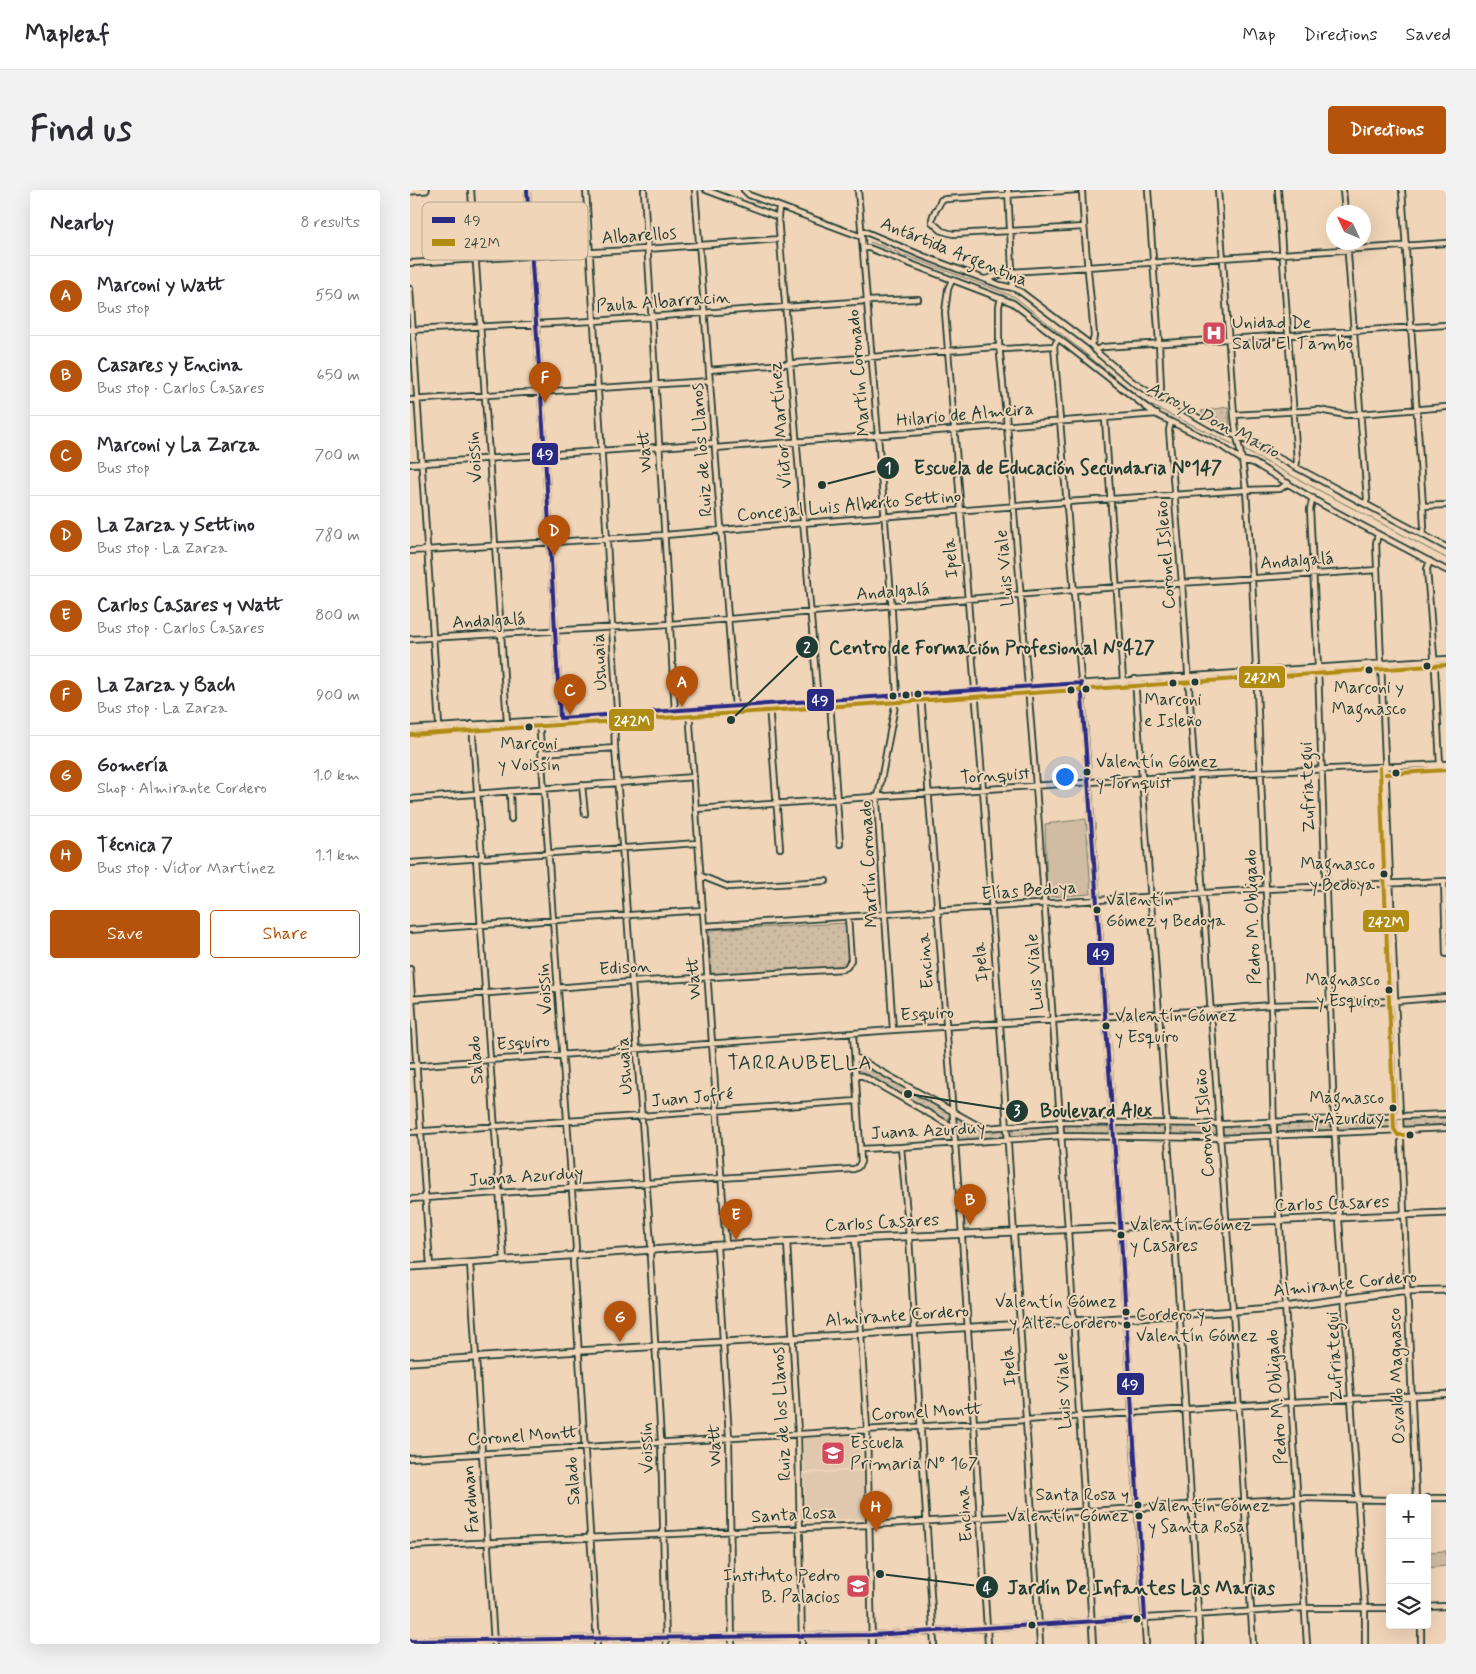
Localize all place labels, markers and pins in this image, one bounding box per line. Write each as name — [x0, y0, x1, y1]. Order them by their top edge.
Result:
place label: Unidad De Salud El Tambo — [1232, 311, 1353, 356]
hospital icon: Unidad De Salud El Tambo — [1201, 320, 1227, 346]
pin: F — [529, 362, 561, 403]
callout: Escuela de Educación Secundaria Nº147 — [876, 451, 1235, 485]
pin: D — [538, 515, 570, 556]
callout: Centro de Formación Profesional Nº427 — [794, 630, 1166, 664]
unlabelled marker — [1422, 661, 1432, 671]
marker: Marconi y Magnasco — [1364, 665, 1374, 675]
pin: A — [666, 666, 698, 707]
pin: C — [554, 674, 586, 715]
unlabelled marker — [1190, 677, 1200, 687]
place label: Marconi y Magnasco — [1332, 677, 1406, 723]
marker: Marconi e Isleño — [1168, 678, 1178, 688]
unlabelled marker — [1081, 684, 1091, 694]
unlabelled marker — [1066, 685, 1076, 695]
unlabelled marker — [913, 689, 923, 699]
place label: Marconi e Isleño — [1144, 689, 1202, 732]
unlabelled marker — [901, 690, 911, 700]
unlabelled marker — [888, 691, 898, 701]
marker: Marconi y Voissín — [524, 722, 534, 732]
place label: Marconi y Voissín — [498, 733, 560, 777]
place label: Valentín Gómez y Tornquist — [1096, 751, 1218, 795]
marker: Valentín Gómez y Tornquist — [1082, 767, 1092, 777]
unlabelled marker — [1391, 768, 1401, 778]
place label: Magnasco y Bedoya — [1300, 853, 1376, 897]
marker: Magnasco y Bedoya — [1379, 869, 1389, 879]
place label: Valentín Gómez y Bedoya — [1106, 889, 1226, 932]
marker: Valentín Gómez y Bedoya — [1092, 905, 1102, 915]
place label: Magnasco y Esquiro — [1305, 969, 1380, 1013]
marker: Magnasco y Esquiro — [1384, 985, 1394, 995]
place label: Valentín Gómez y Esquiro — [1115, 1005, 1237, 1049]
marker: Valentín Gómez y Esquiro — [1101, 1021, 1111, 1031]
place label: Magnasco y Azurduy — [1309, 1087, 1384, 1131]
callout: Boulevard Alex — [1005, 1094, 1163, 1128]
marker: Magnasco y Azurduy — [1388, 1103, 1398, 1113]
unlabelled marker — [1405, 1130, 1415, 1140]
pin: B — [954, 1184, 986, 1225]
pin: E — [720, 1199, 752, 1240]
place label: Valentín Gómez y Casares — [1130, 1214, 1252, 1258]
marker: Valentín Gómez y Casares — [1116, 1230, 1126, 1240]
place label: Valentín Gómez y Alte. Cordero — [995, 1291, 1117, 1335]
pin: G — [604, 1301, 636, 1342]
place label: Cordero y Valentín Gómez — [1136, 1304, 1258, 1347]
marker: Valentín Gómez y Alte. Cordero — [1121, 1307, 1131, 1317]
marker: Cordero y Valentín Gómez — [1122, 1320, 1132, 1330]
place label: Escuela Primaria Nº 167 — [850, 1431, 978, 1476]
school or university icon: Escuela Primaria Nº 167 — [820, 1440, 846, 1466]
place label: Santa Rosa y Valentín Gómez — [1007, 1484, 1129, 1527]
pin: H — [860, 1491, 892, 1532]
place label: Valentín Gómez y Santa Rosa — [1148, 1495, 1270, 1539]
marker: Santa Rosa y Valentín Gómez — [1133, 1500, 1143, 1510]
marker: Valentín Gómez y Santa Rosa — [1134, 1511, 1144, 1521]
place label: Instituto Pedro B. Palacios — [723, 1564, 840, 1609]
callout: Jardín De Infantes Las Marias — [975, 1570, 1282, 1604]
school or university icon: Instituto Pedro B. Palacios — [845, 1573, 871, 1599]
unlabelled marker — [1132, 1614, 1142, 1624]
unlabelled marker — [1027, 1620, 1037, 1630]

